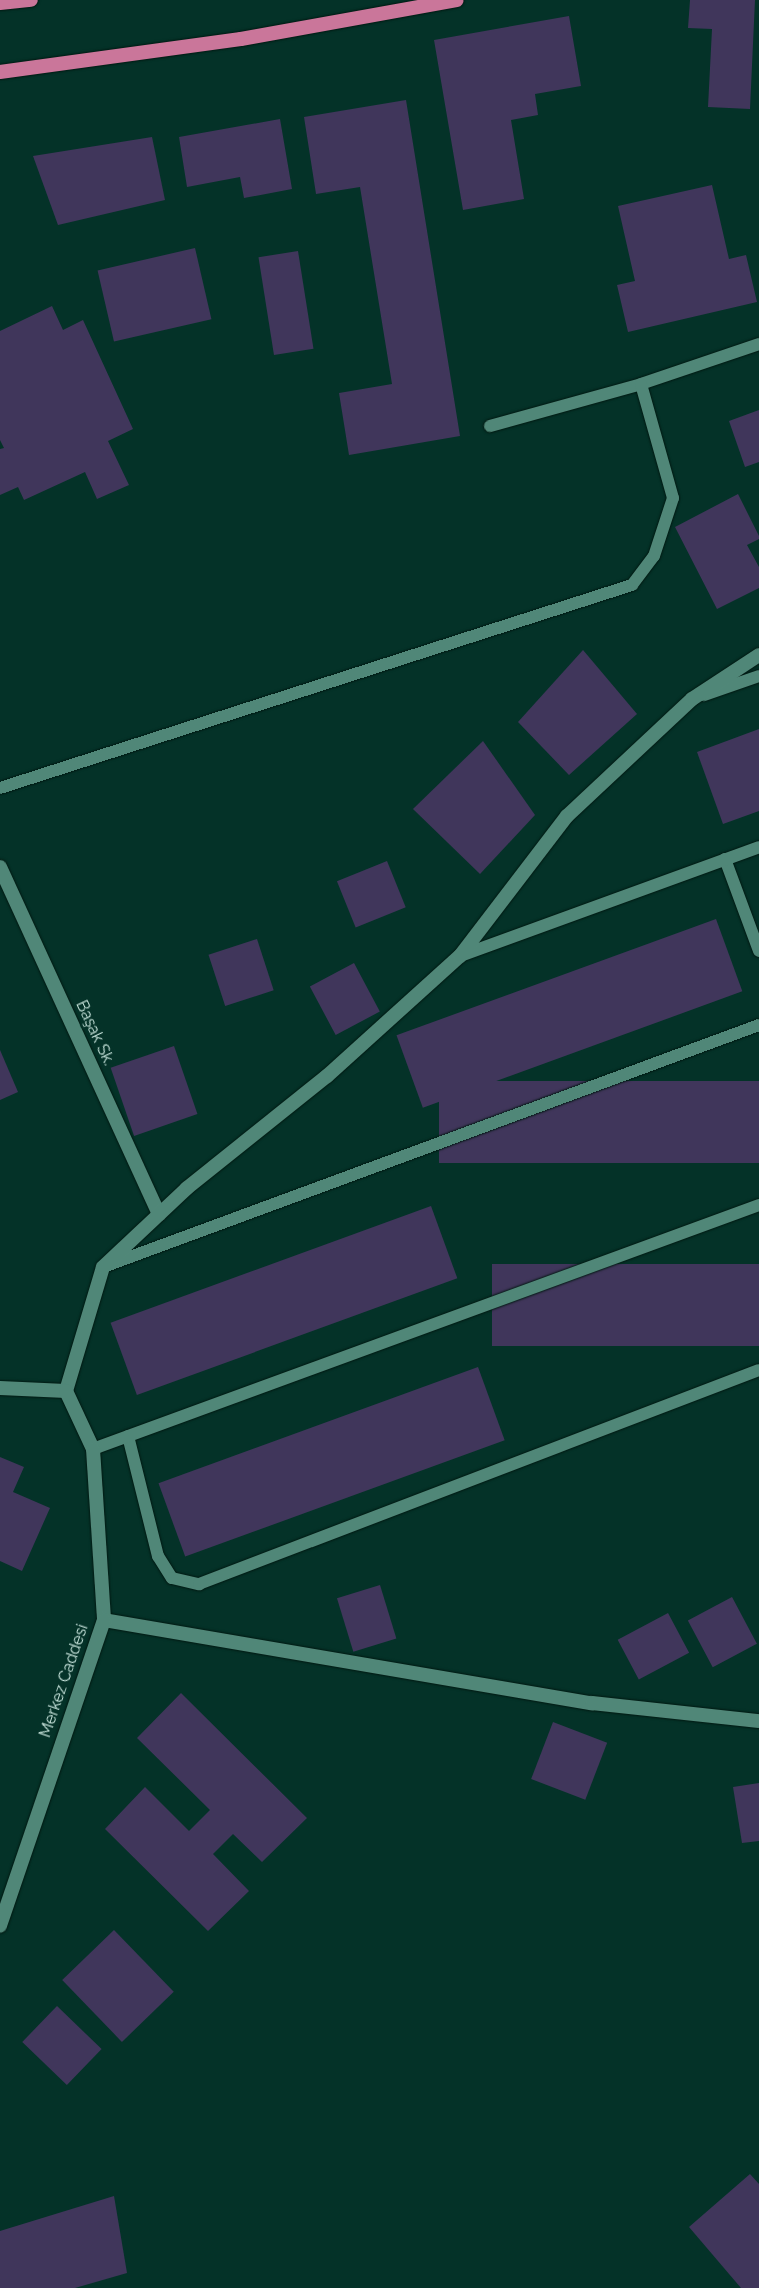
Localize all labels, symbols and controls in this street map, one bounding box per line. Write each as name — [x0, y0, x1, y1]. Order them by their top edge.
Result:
street label: Başak Sk. — [72, 997, 118, 1069]
street label: Merkez Caddesi — [36, 1622, 92, 1740]

